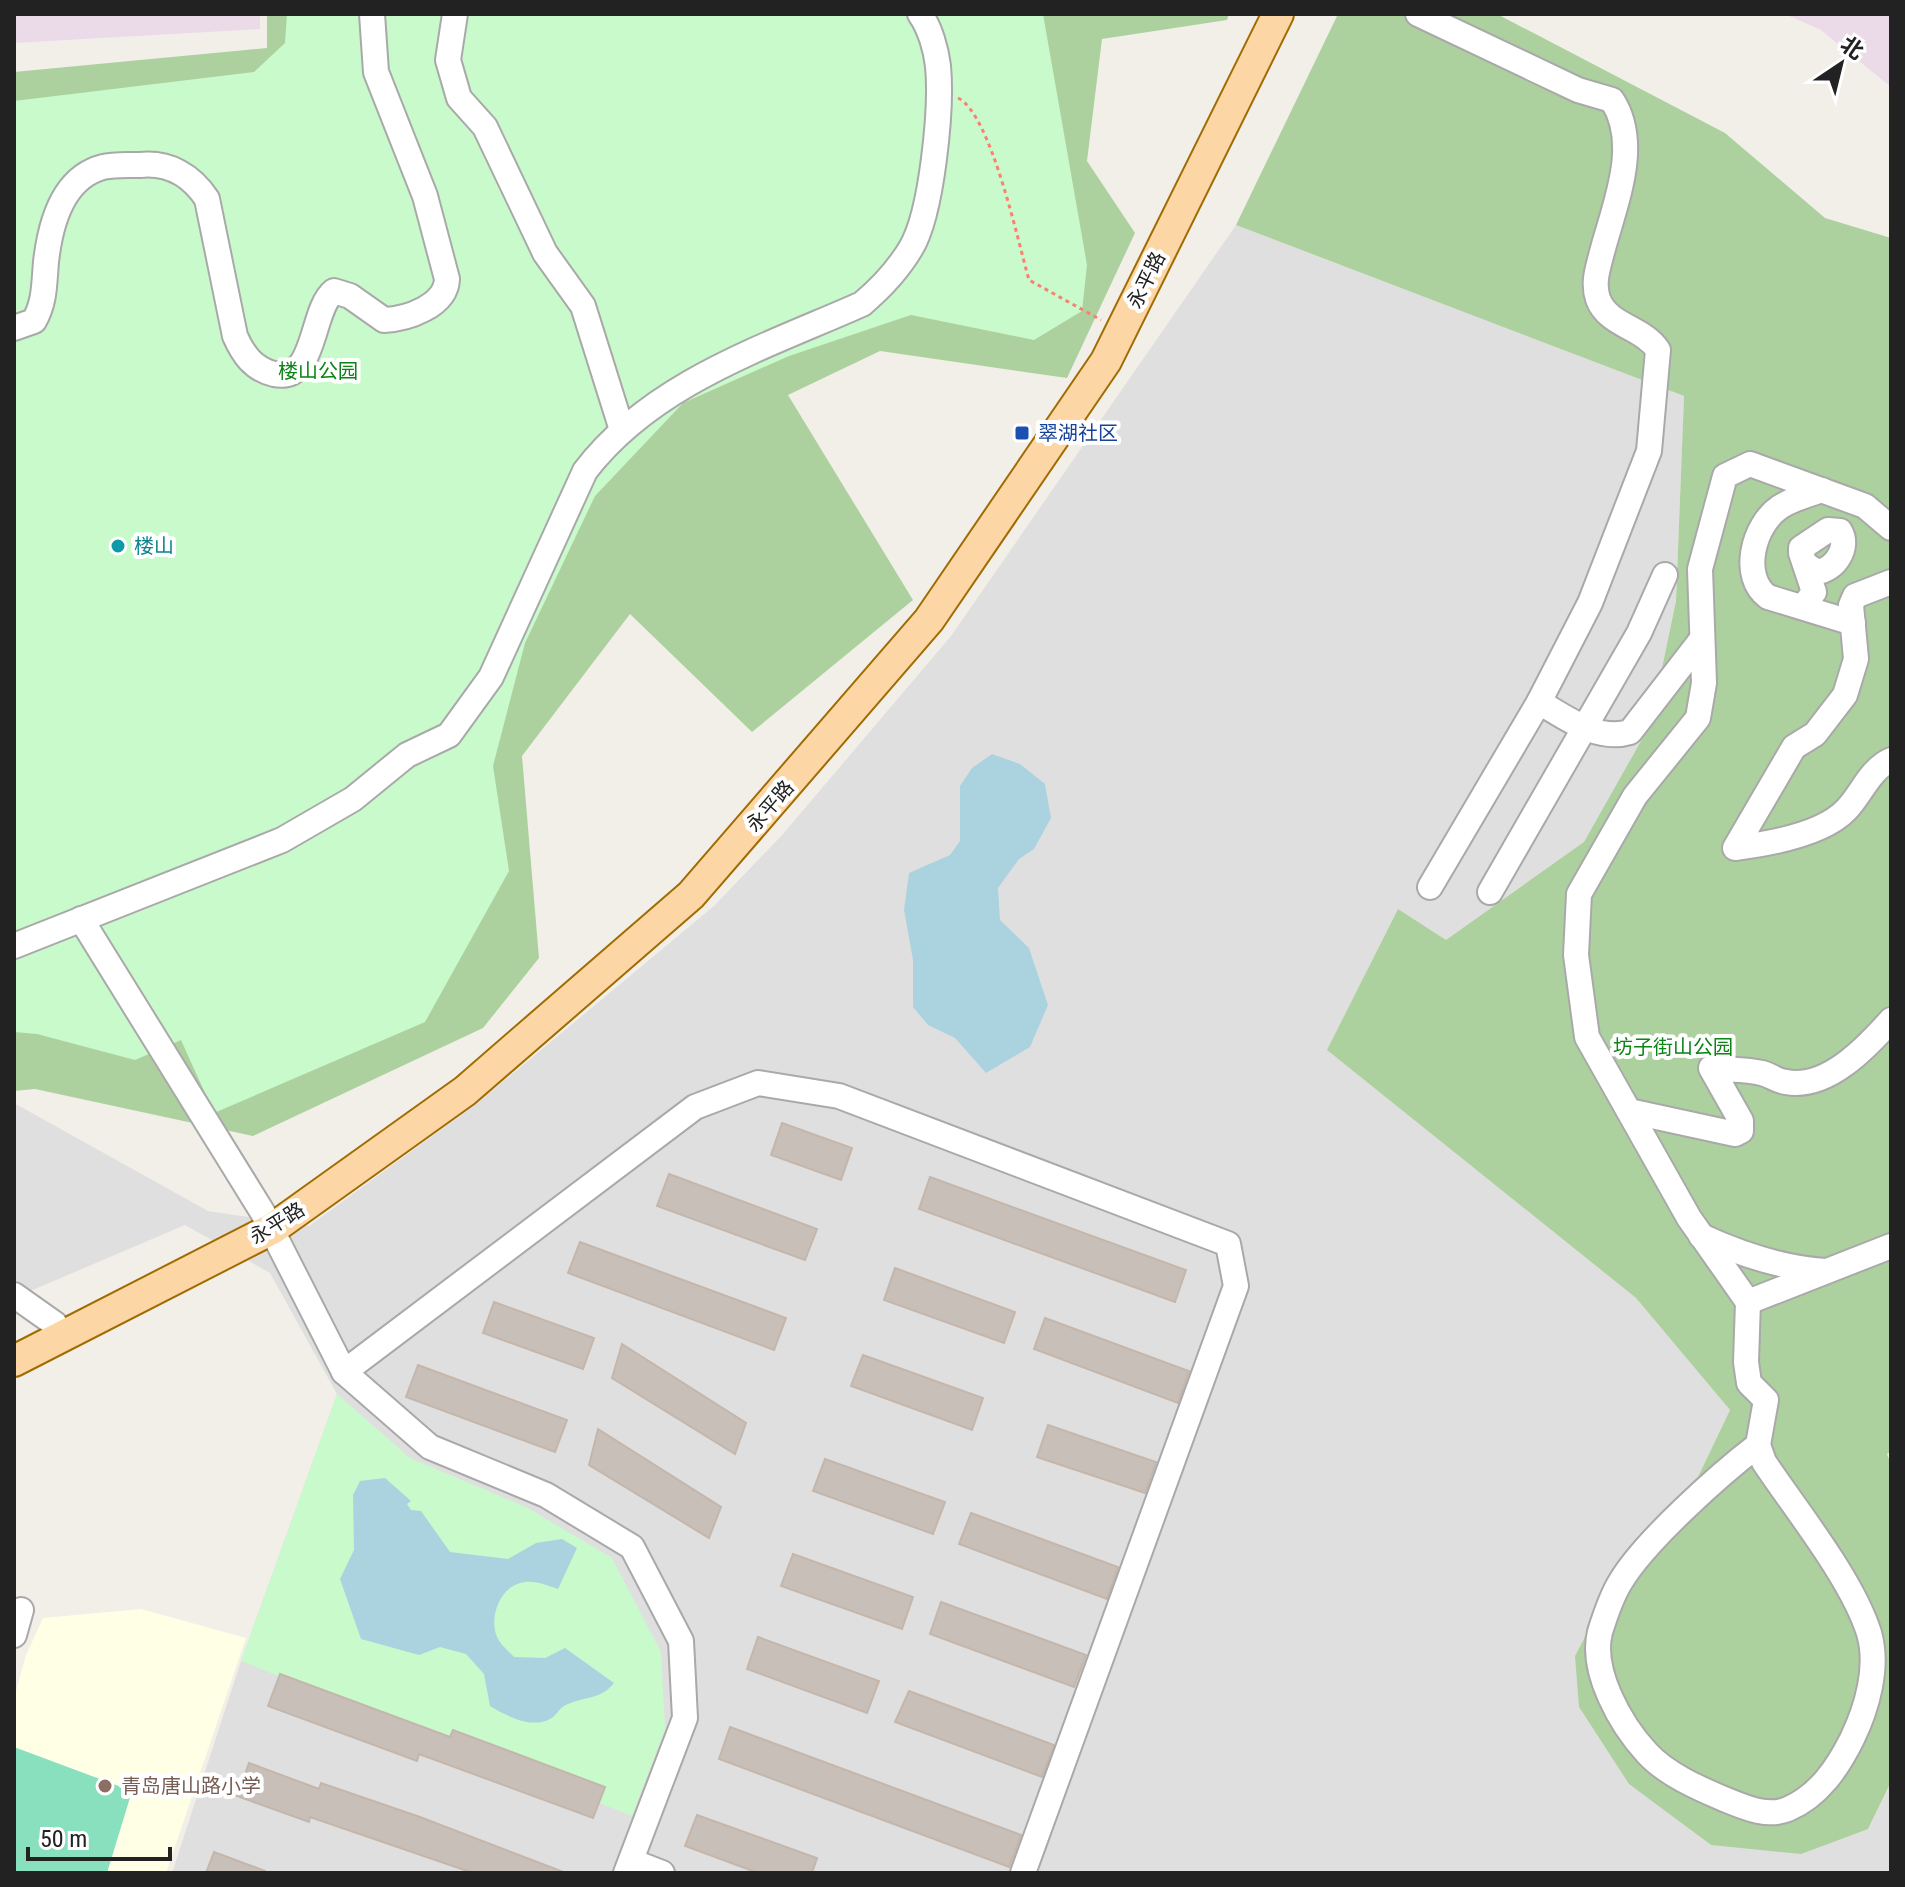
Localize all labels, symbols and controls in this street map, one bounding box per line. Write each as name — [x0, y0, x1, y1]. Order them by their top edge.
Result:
north arrow — [1801, 24, 1881, 104]
text: 北 — [1836, 31, 1868, 65]
street label: 永平路 — [1122, 248, 1170, 312]
park label: 楼山公园 — [278, 359, 358, 383]
place label: 翠湖社区 — [1038, 421, 1118, 445]
marker: 翠湖社区 — [1013, 424, 1031, 442]
place label: 楼山 — [134, 534, 174, 558]
marker: 楼山 — [109, 537, 127, 555]
street label: 永平路 — [741, 775, 799, 837]
park label: 坊子街山公园 — [1613, 1035, 1733, 1059]
street label: 永平路 — [245, 1197, 309, 1249]
place label: 青岛唐山路小学 — [121, 1774, 261, 1798]
marker: 青岛唐山路小学 — [96, 1777, 114, 1795]
scale bar — [28, 1811, 170, 1861]
text: 50 m — [40, 1825, 87, 1853]

